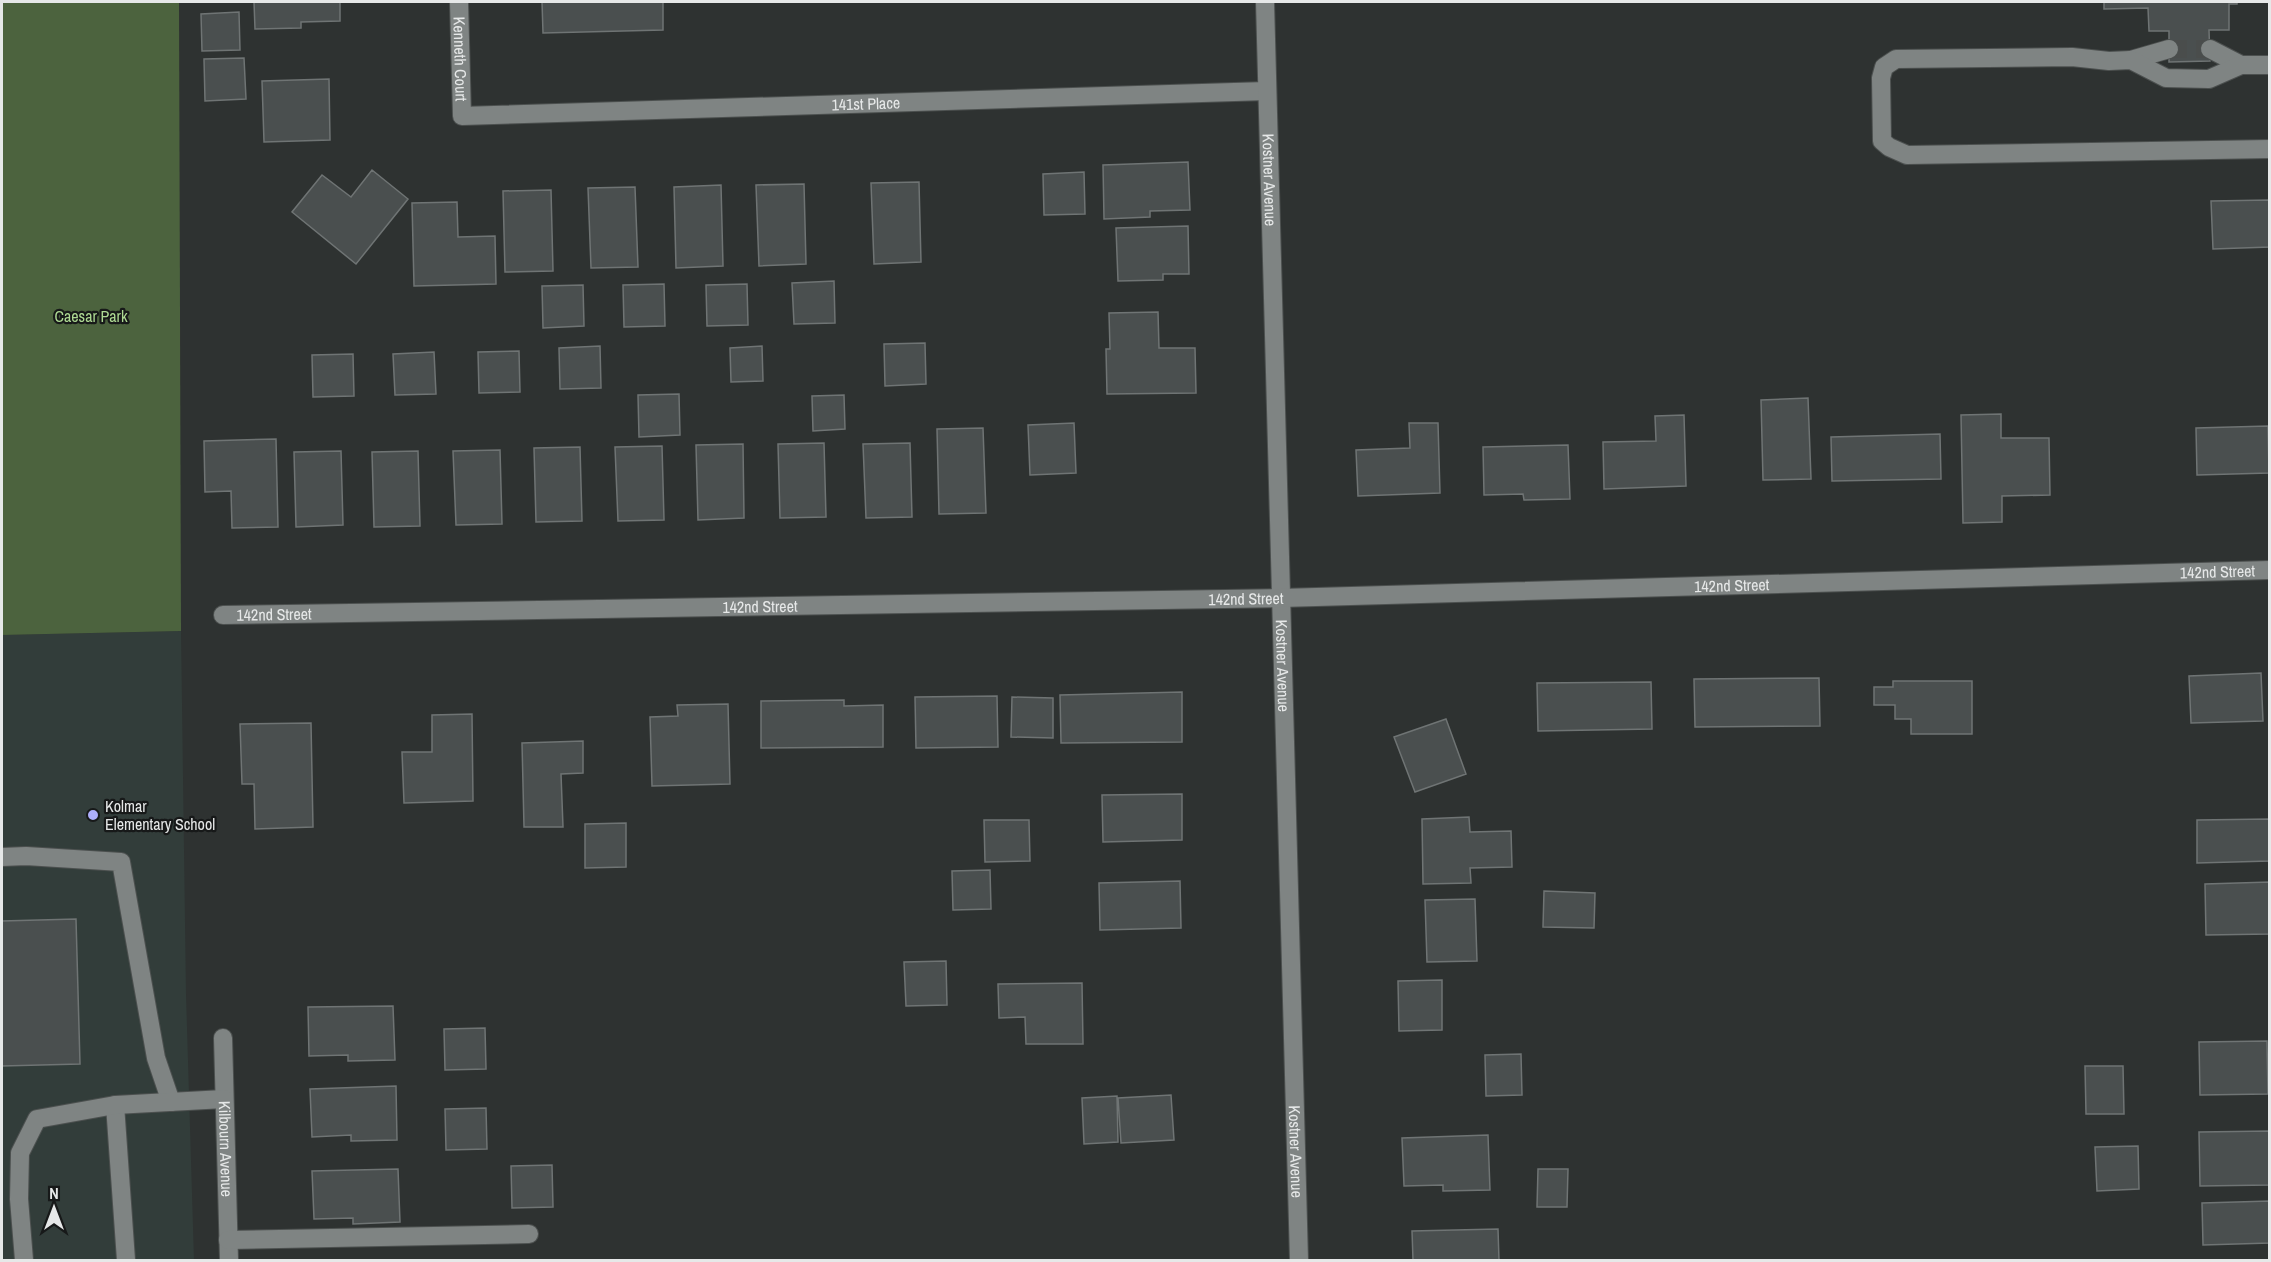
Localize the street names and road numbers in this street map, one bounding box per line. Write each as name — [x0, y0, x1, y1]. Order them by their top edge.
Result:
street label: Kenneth Court — [448, 16, 473, 102]
street label: 141st Place — [831, 91, 900, 116]
street label: Kostner Avenue — [1258, 133, 1282, 226]
street label: 142nd Street — [2180, 559, 2256, 584]
street label: 142nd Street — [1694, 573, 1770, 597]
street label: 142nd Street — [1208, 587, 1284, 610]
street label: 142nd Street — [722, 595, 798, 618]
street label: 142nd Street — [236, 603, 312, 626]
street label: Kostner Avenue — [1271, 619, 1295, 712]
street label: Kilbourn Avenue — [214, 1101, 238, 1197]
street label: Kostner Avenue — [1284, 1105, 1308, 1198]

